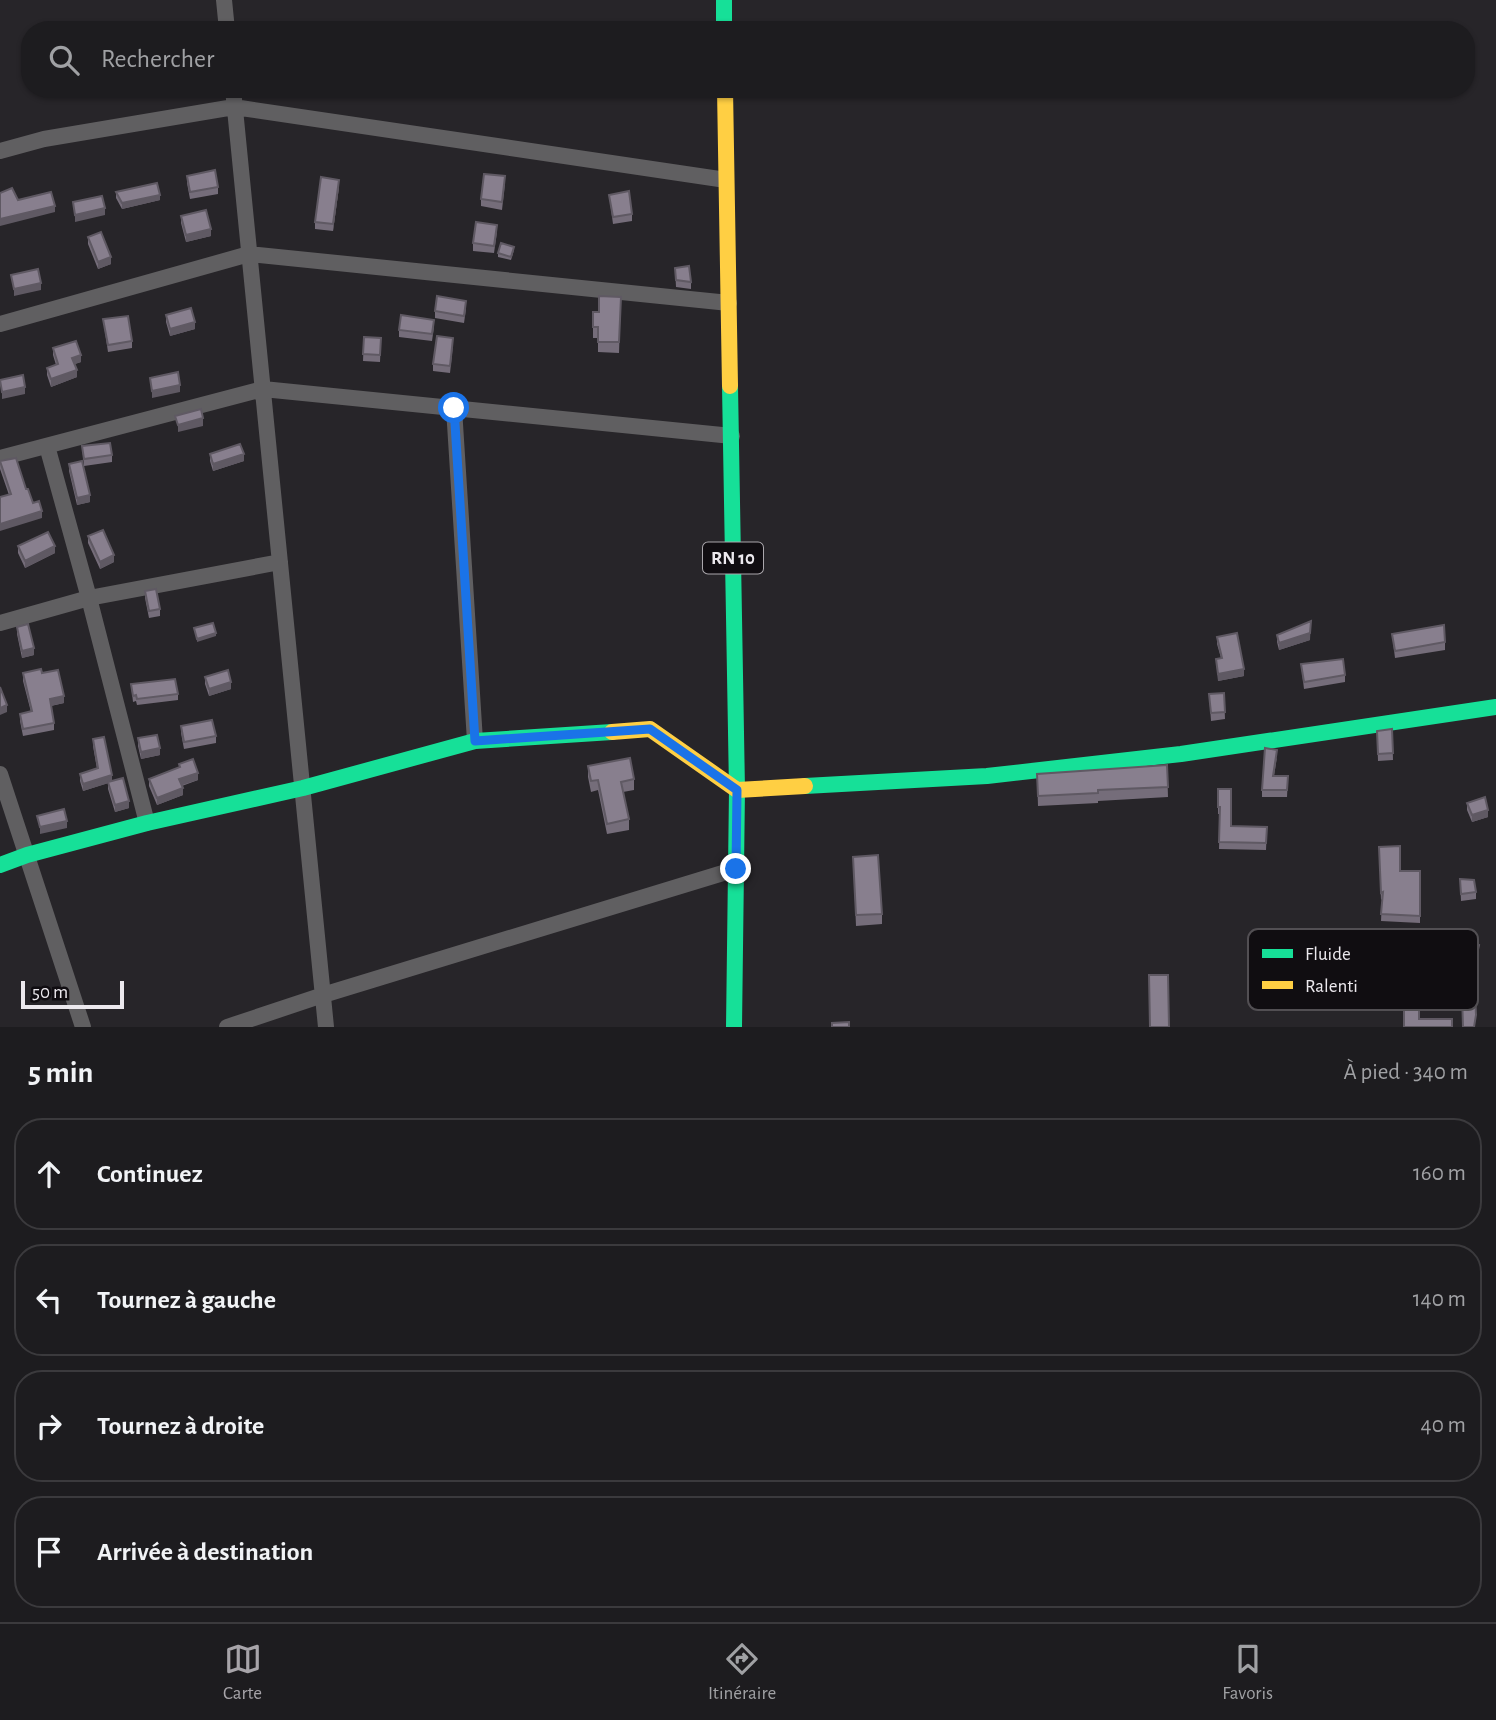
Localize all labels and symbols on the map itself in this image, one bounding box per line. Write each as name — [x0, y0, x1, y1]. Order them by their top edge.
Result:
route start — [438, 392, 469, 423]
road number: RN 10 — [703, 542, 763, 573]
route end — [720, 853, 751, 884]
legend — [1248, 929, 1478, 1010]
text: Fluide — [1305, 945, 1351, 964]
text: Ralenti — [1305, 977, 1358, 996]
scale bar — [21, 978, 124, 1010]

